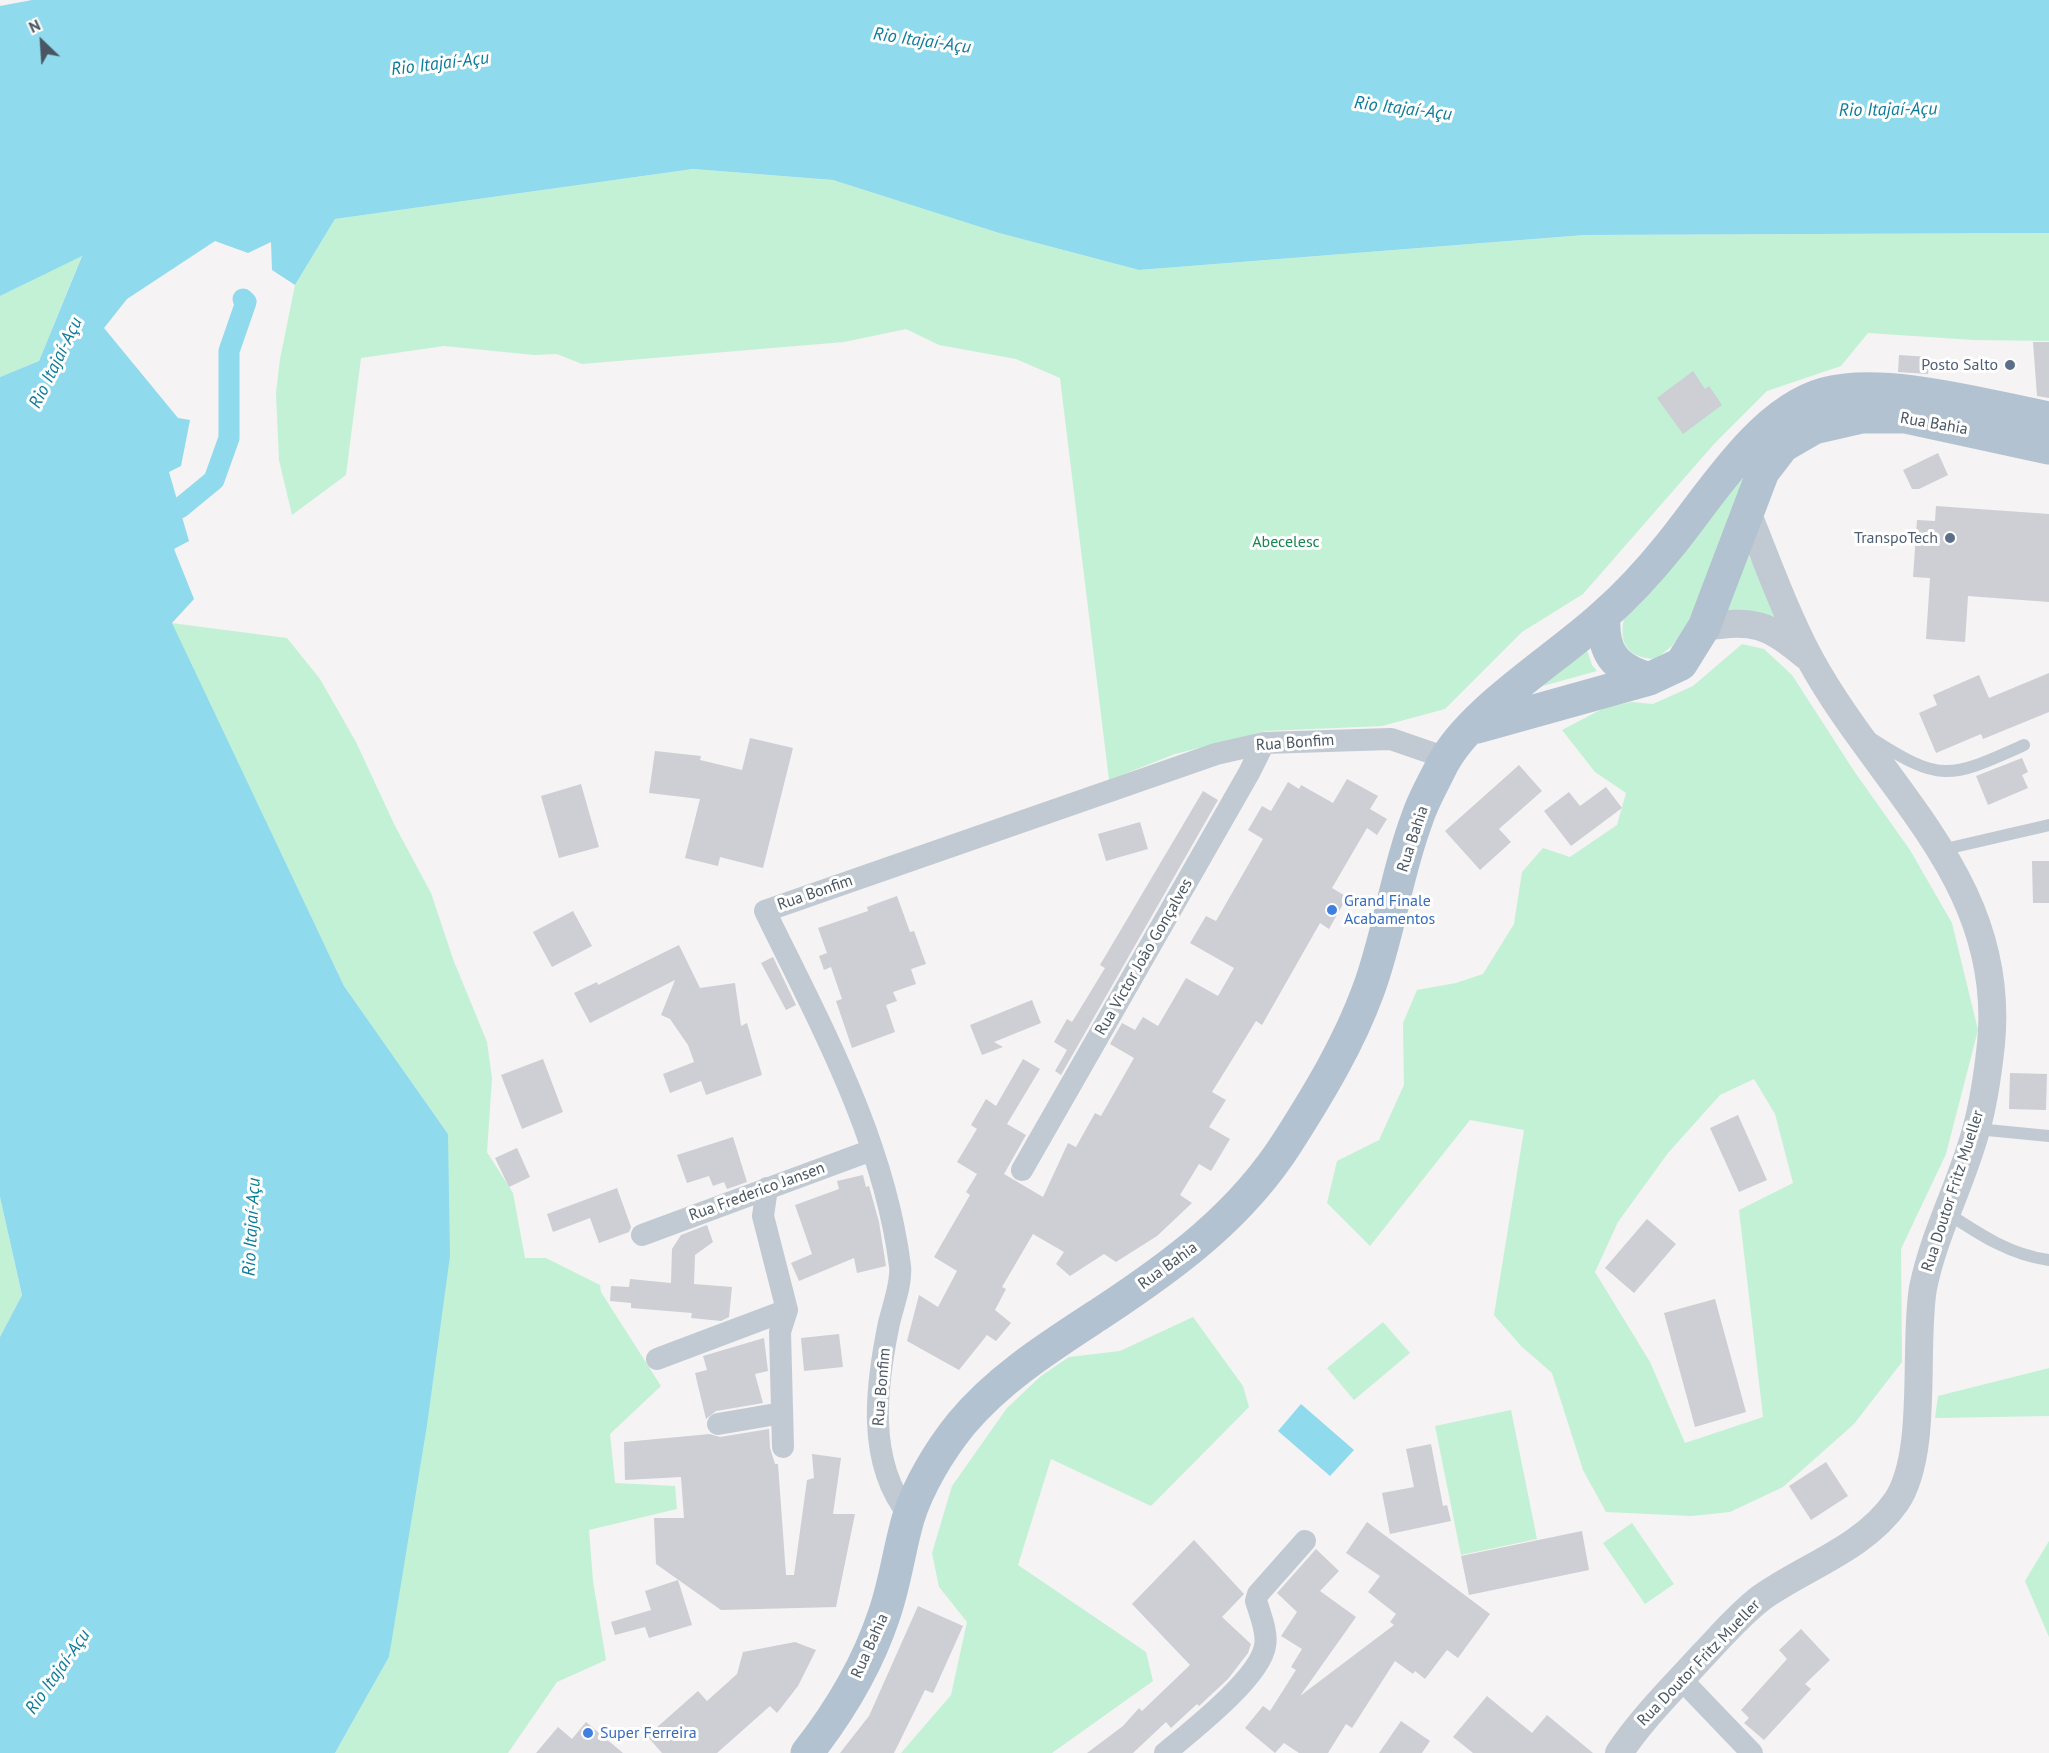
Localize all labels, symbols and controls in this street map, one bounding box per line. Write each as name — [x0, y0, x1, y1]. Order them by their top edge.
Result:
north arrow — [12, 12, 72, 72]
text: N — [25, 14, 43, 37]
water label: Rio Itajaí-Açu — [872, 23, 972, 59]
water label: Rio Itajaí-Açu — [390, 47, 490, 81]
water label: Rio Itajaí-Açu — [1353, 92, 1453, 126]
water label: Rio Itajaí-Açu — [1839, 98, 1937, 122]
water label: Rio Itajaí-Açu — [25, 314, 87, 412]
place label: Posto Salto — [1921, 355, 1998, 375]
marker: Posto Salto — [2003, 358, 2017, 372]
street label: Rua Bahia — [1899, 409, 1969, 439]
place label: TranspoTech — [1854, 528, 1938, 548]
marker: TranspoTech — [1943, 531, 1957, 545]
park label: Abecelesc — [1252, 532, 1320, 552]
street label: Rua Bonfim — [1255, 731, 1335, 755]
street label: Rua Bahia — [1393, 803, 1433, 875]
street label: Rua Bonfim — [775, 871, 855, 915]
street label: Rua Victor João Gonçalves — [1091, 875, 1197, 1039]
place label: Grand Finale Acabamentos — [1344, 891, 1435, 929]
marker: Grand Finale Acabamentos — [1325, 903, 1339, 917]
street label: Rua Doutor Fritz Mueller — [1918, 1108, 1988, 1274]
street label: Rua Frederico Jansen — [686, 1158, 828, 1226]
water label: Rio Itajaí-Açu — [239, 1177, 265, 1277]
street label: Rua Bahia — [1135, 1238, 1201, 1294]
street label: Rua Bonfim — [869, 1347, 895, 1427]
street label: Rua Doutor Fritz Mueller — [1634, 1596, 1764, 1730]
street label: Rua Bahia — [847, 1611, 893, 1681]
water label: Rio Itajaí-Açu — [21, 1625, 95, 1719]
place label: Super Ferreira — [600, 1723, 697, 1743]
marker: Super Ferreira — [581, 1726, 595, 1740]

